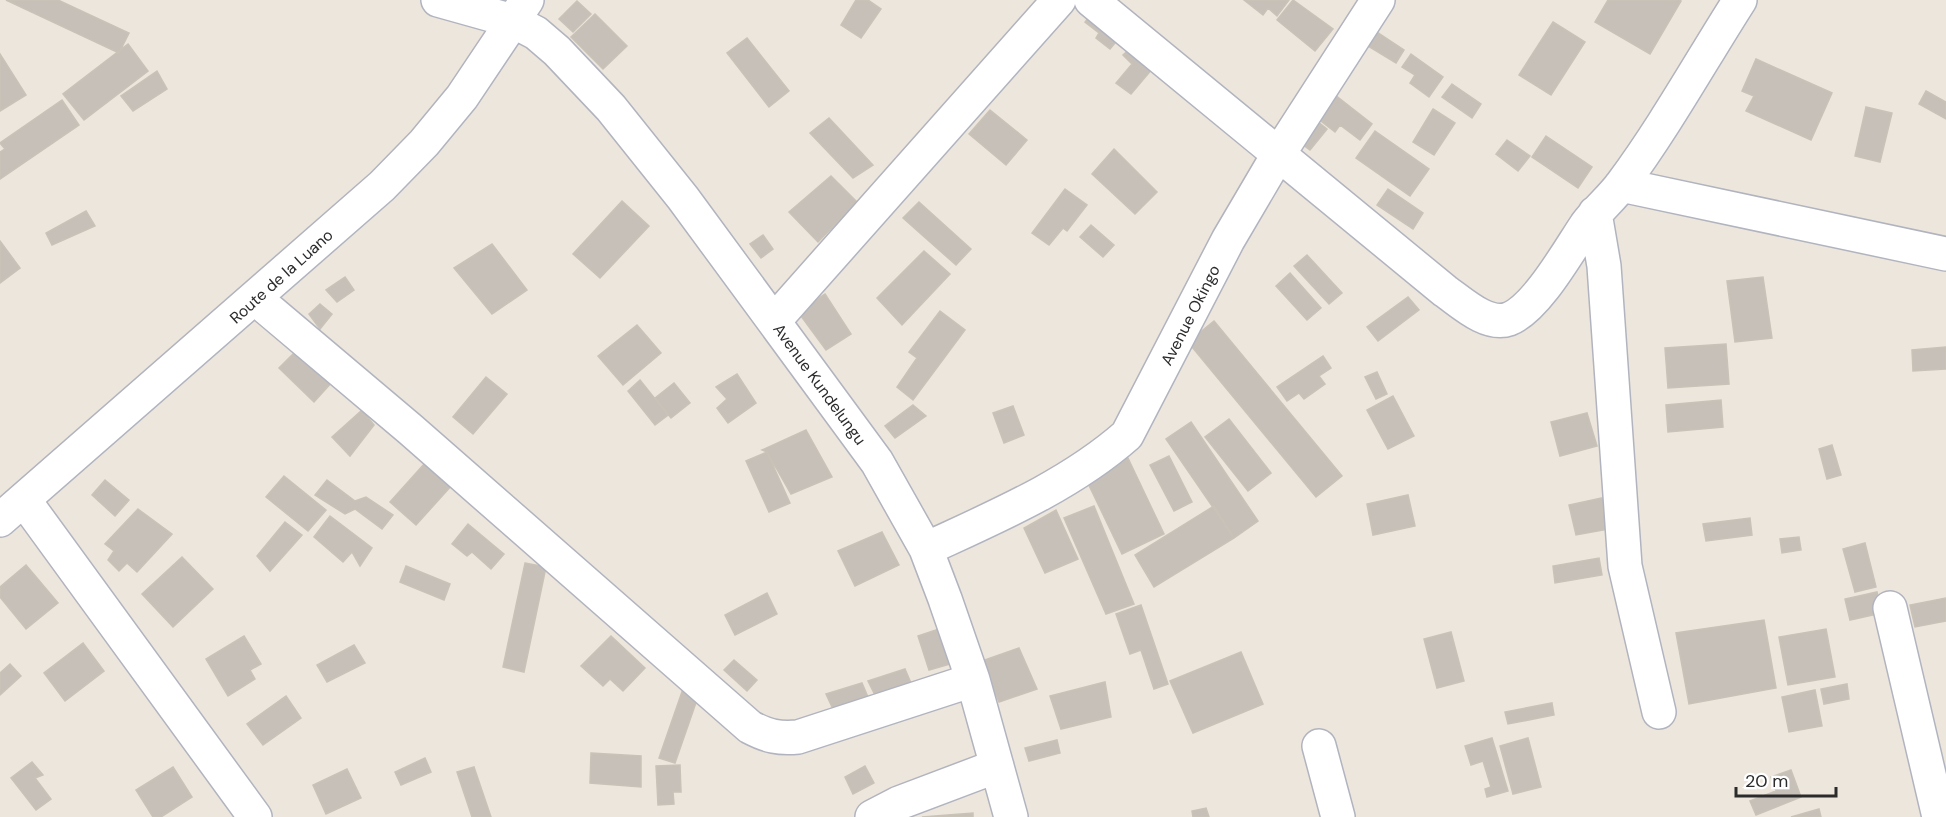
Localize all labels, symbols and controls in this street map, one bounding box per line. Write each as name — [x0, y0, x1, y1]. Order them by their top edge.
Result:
street label: Route de la Luano — [225, 224, 337, 328]
street label: Avenue Okingo — [1156, 261, 1225, 369]
street label: Avenue Kundelungu — [768, 319, 871, 449]
scale bar — [1736, 760, 1836, 798]
text: 20 m — [1745, 769, 1788, 793]

